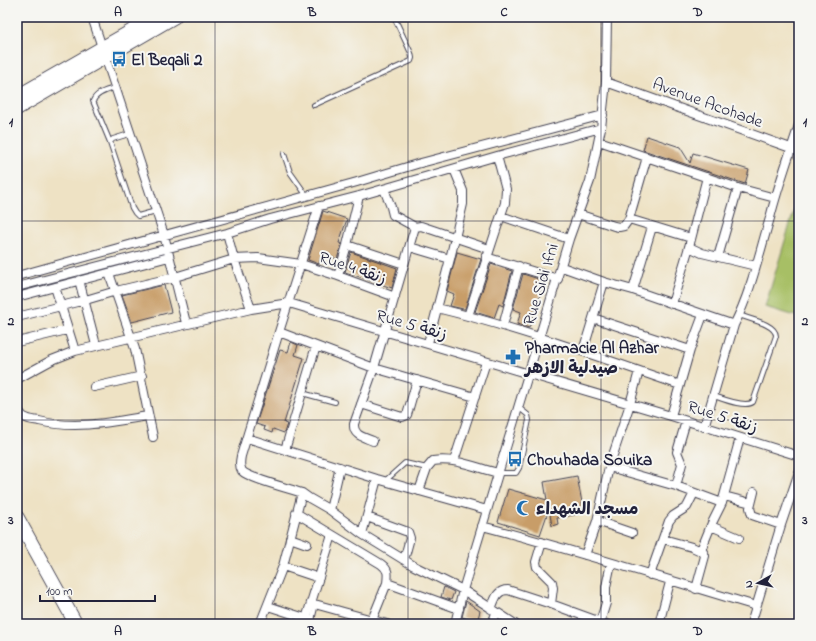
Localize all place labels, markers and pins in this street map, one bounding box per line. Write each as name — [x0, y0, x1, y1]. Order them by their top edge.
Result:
place label: El Beqali 2 — [131, 48, 203, 73]
bus stop icon: El Beqali 2 — [110, 50, 128, 68]
place label: Pharmacie Al Azhar صيدلية الازهر — [523, 336, 660, 381]
pharmacy icon: Pharmacie Al Azhar صيدلية الازهر — [504, 348, 522, 366]
place label: Chouhada Souika — [527, 448, 652, 473]
bus stop icon: Chouhada Souika — [506, 450, 524, 468]
place label: مسجد الشهداء — [536, 497, 639, 522]
mosque icon: مسجد الشهداء — [515, 499, 533, 517]

